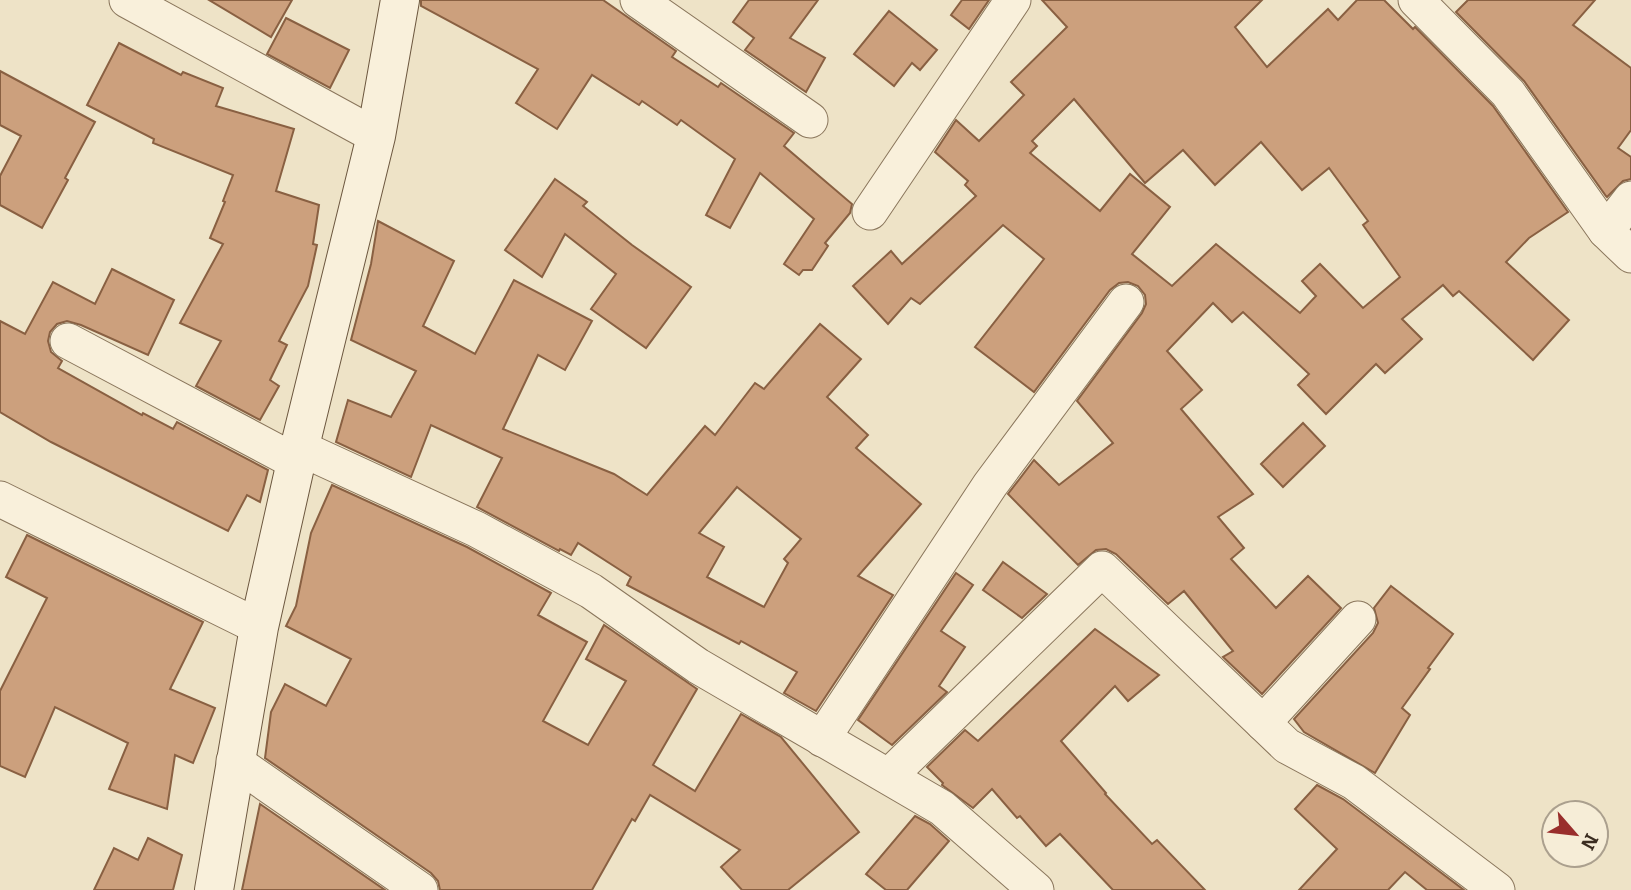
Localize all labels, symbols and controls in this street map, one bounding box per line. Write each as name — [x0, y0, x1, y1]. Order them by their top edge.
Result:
north arrow — [1540, 799, 1610, 869]
text: N — [1576, 830, 1603, 854]

